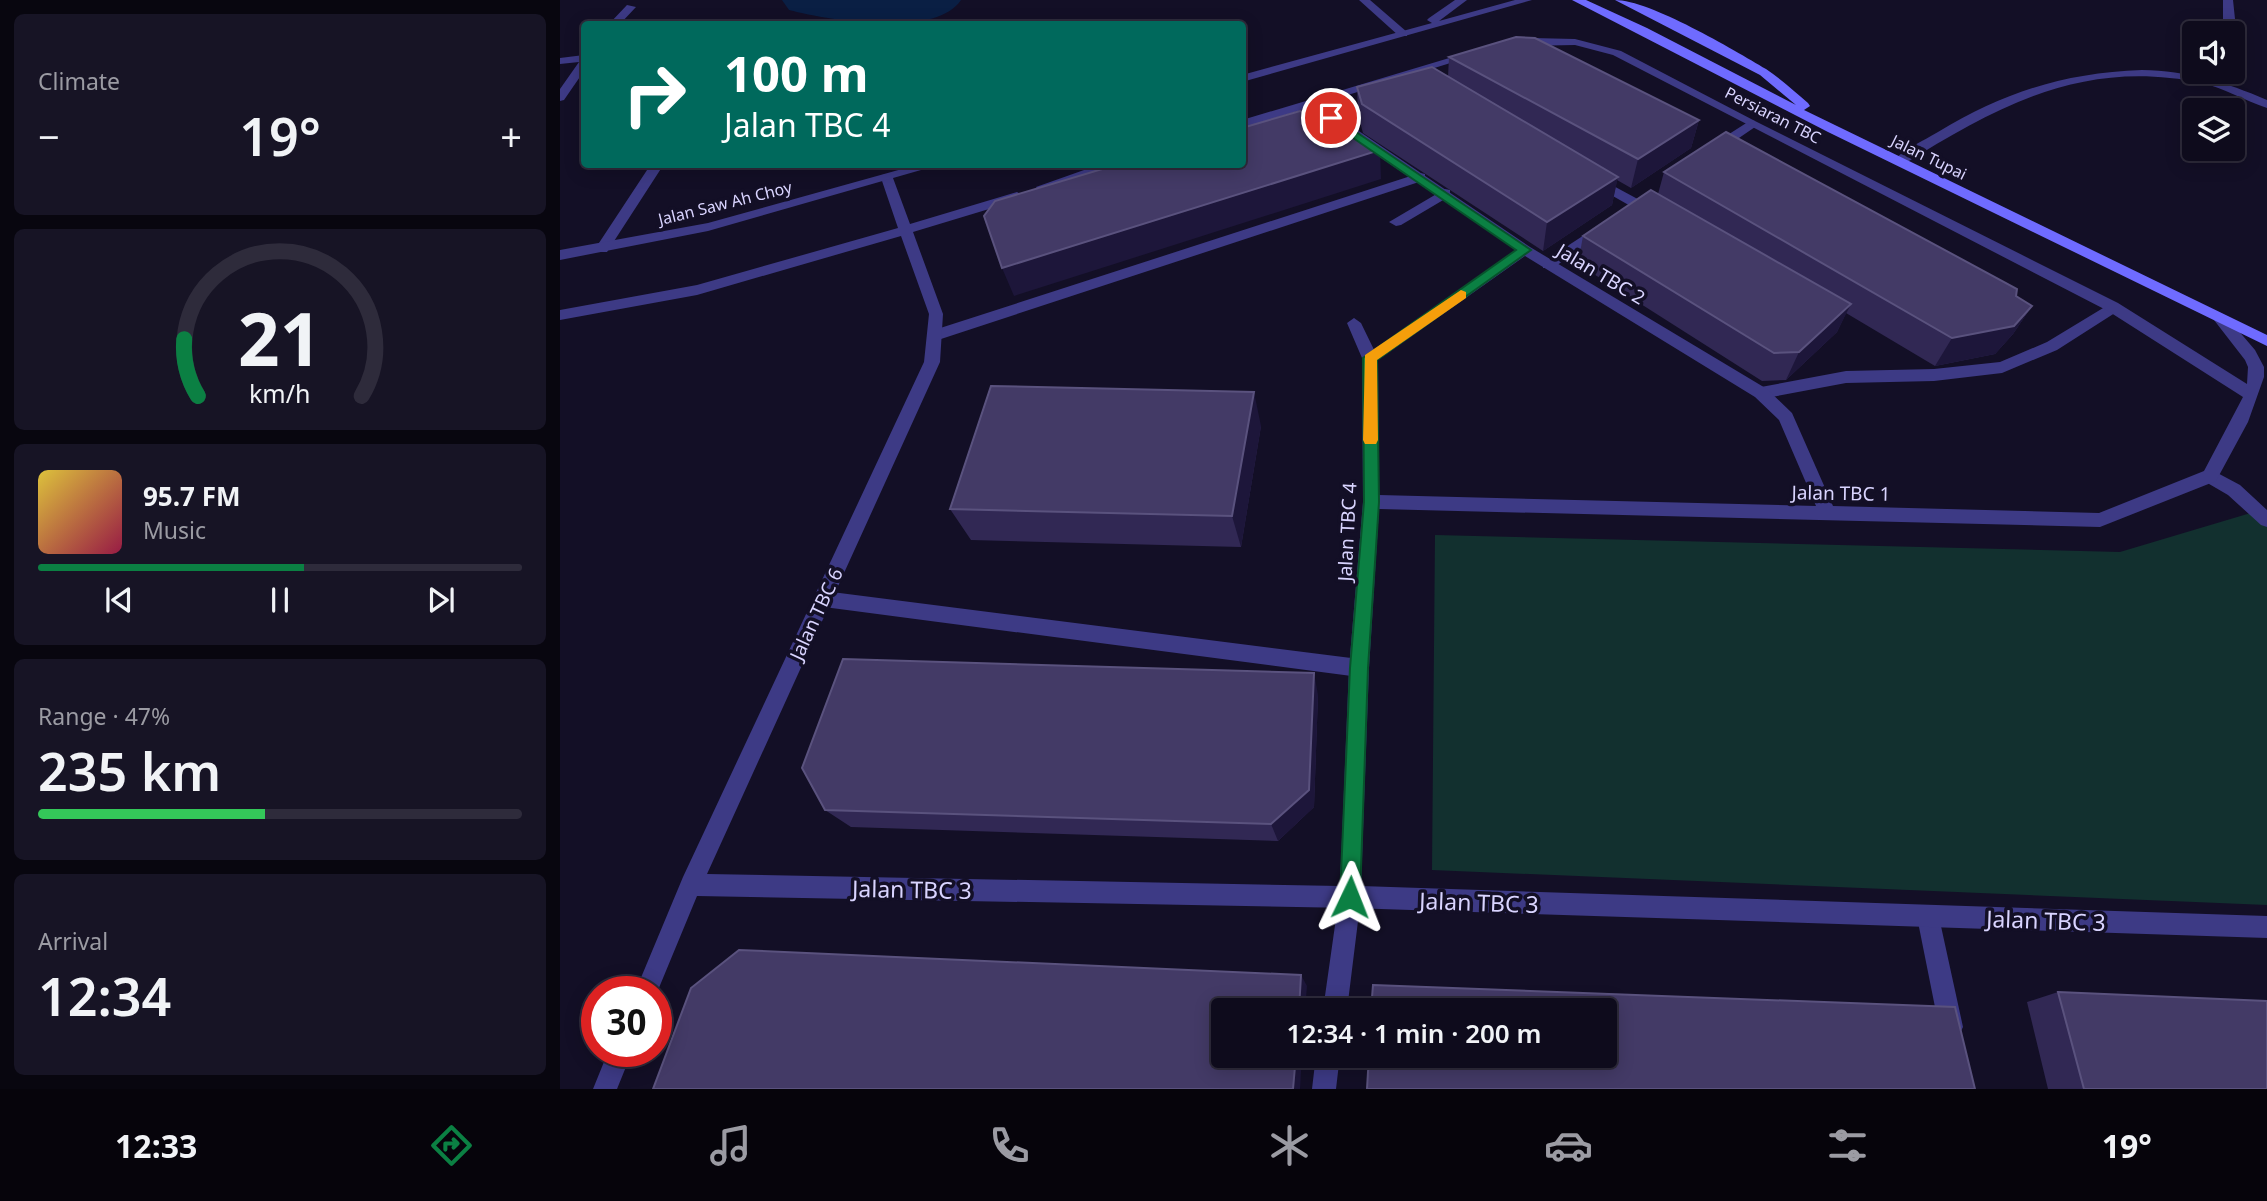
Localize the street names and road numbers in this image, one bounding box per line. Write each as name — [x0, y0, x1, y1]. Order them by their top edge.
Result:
street label: Persiaran TBC — [1721, 81, 1825, 149]
street label: Jalan Tupai — [1886, 128, 1970, 185]
street label: Jalan Saw Ah Choy — [654, 176, 795, 231]
street label: Jalan TBC 2 — [1550, 236, 1650, 311]
street label: Jalan TBC 1 — [1789, 479, 1891, 507]
street label: Jalan TBC 4 — [1331, 482, 1363, 584]
street label: Jalan TBC 6 — [782, 564, 849, 666]
street label: Jalan TBC 3 — [850, 872, 972, 906]
street label: Jalan TBC 3 — [1417, 884, 1539, 920]
street label: Jalan TBC 3 — [1984, 902, 2106, 938]

